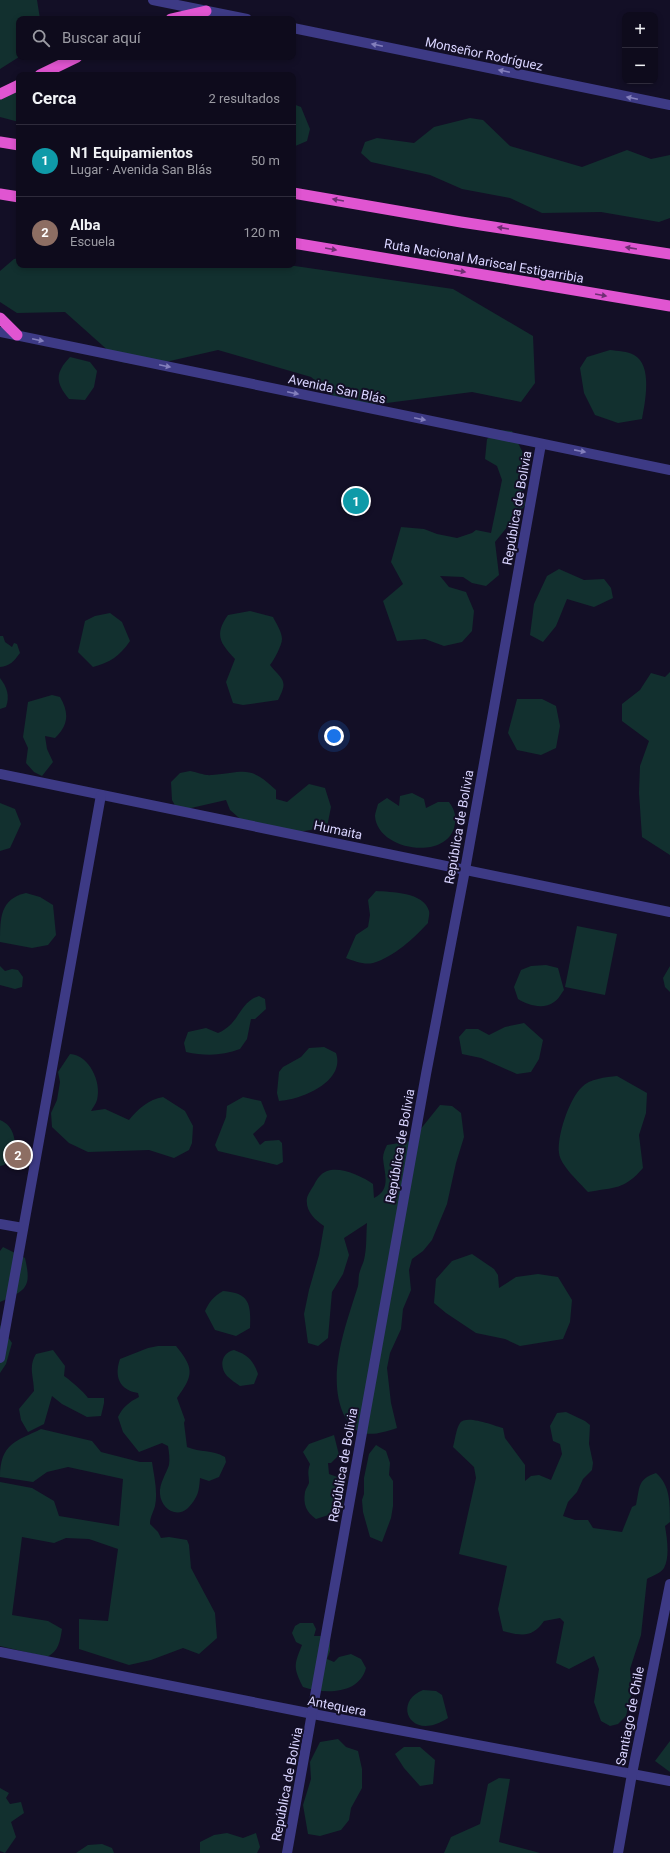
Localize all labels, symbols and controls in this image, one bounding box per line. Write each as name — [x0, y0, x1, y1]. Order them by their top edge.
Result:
map controls — [622, 12, 658, 84]
button: + — [622, 12, 658, 48]
search box — [16, 16, 296, 60]
icon: search — [30, 27, 52, 49]
text: Buscar aquí — [62, 29, 141, 47]
street label: Monseñor Rodríguez — [424, 34, 545, 74]
one-way arrow — [371, 42, 383, 48]
button: − — [622, 48, 658, 84]
one-way arrow — [498, 68, 511, 74]
text: Cerca — [32, 88, 76, 108]
text: 2 resultados — [208, 91, 280, 106]
one-way arrow — [626, 94, 638, 100]
text: N1 Equipamientos — [70, 144, 193, 162]
text: 1 — [41, 153, 49, 168]
text: 50 m — [251, 153, 280, 168]
text: Lugar · Avenida San Blás — [70, 162, 212, 177]
one-way arrow — [332, 197, 344, 203]
text: Alba — [70, 216, 101, 234]
text: 2 — [41, 225, 49, 240]
text: 120 m — [243, 225, 280, 240]
one-way arrow — [497, 225, 509, 231]
text: Escuela — [70, 234, 115, 249]
street label: Ruta Nacional Mariscal Estigarribia — [383, 236, 585, 286]
one-way arrow — [625, 245, 638, 251]
one-way arrow — [325, 247, 338, 253]
one-way arrow — [454, 268, 466, 274]
one-way arrow — [594, 292, 607, 298]
one-way arrow — [32, 337, 44, 343]
one-way arrow — [159, 364, 172, 370]
street label: Avenida San Blás — [287, 371, 387, 407]
one-way arrow — [286, 390, 299, 396]
one-way arrow — [414, 416, 426, 422]
one-way arrow — [574, 449, 586, 455]
street label: República de Bolivia — [500, 450, 534, 566]
pin: 1 — [343, 486, 369, 516]
your location — [324, 726, 344, 746]
street label: República de Bolivia — [442, 769, 476, 885]
street label: Humaita — [312, 818, 364, 842]
street label: República de Bolivia — [383, 1088, 417, 1204]
pin: 2 — [5, 1140, 31, 1170]
street label: República de Bolivia — [326, 1407, 360, 1523]
street label: Santiago de Chile — [613, 1665, 647, 1767]
street label: Antequera — [306, 1693, 368, 1719]
street label: República de Bolivia — [269, 1726, 305, 1842]

